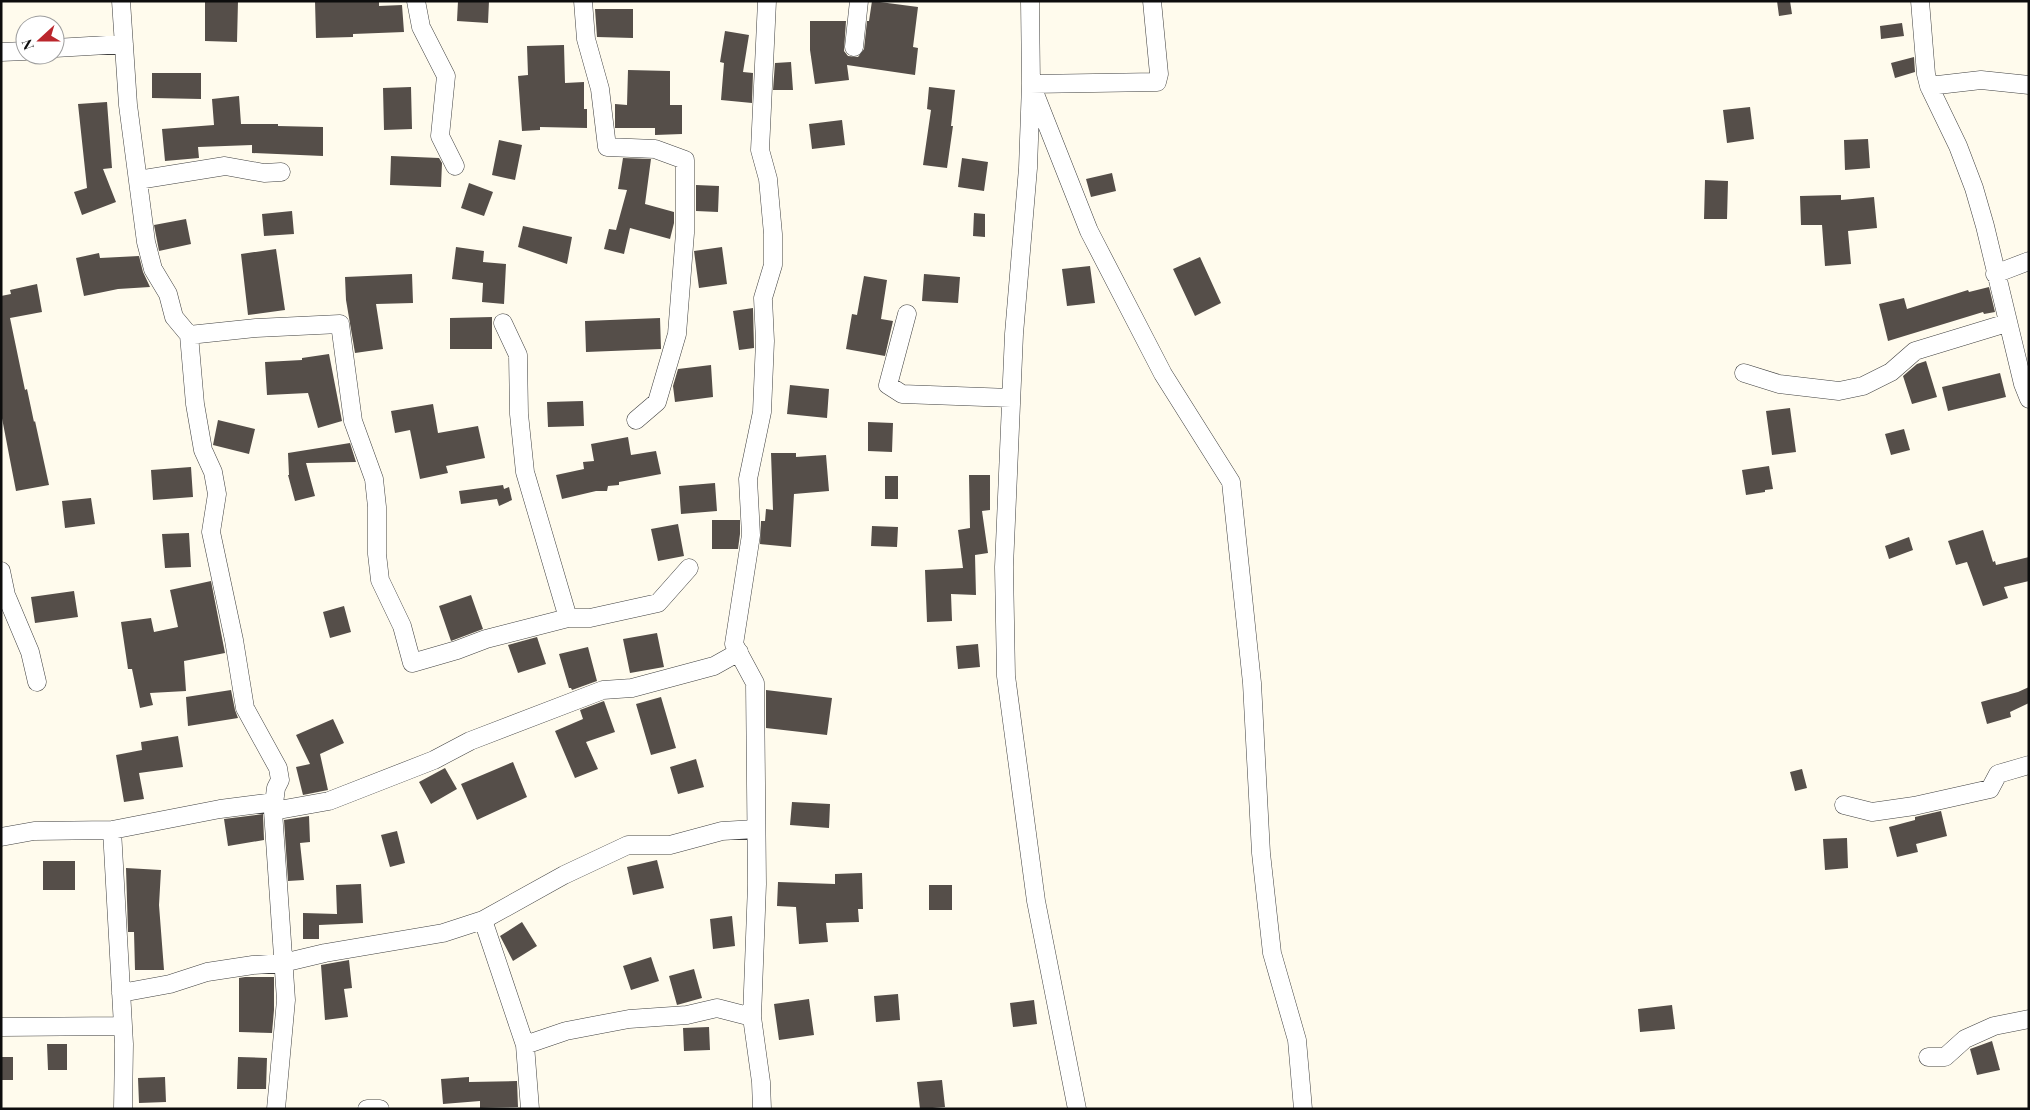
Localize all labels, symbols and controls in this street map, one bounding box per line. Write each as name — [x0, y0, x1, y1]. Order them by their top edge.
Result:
north arrow — [15, 15, 65, 65]
text: N — [17, 37, 38, 53]

